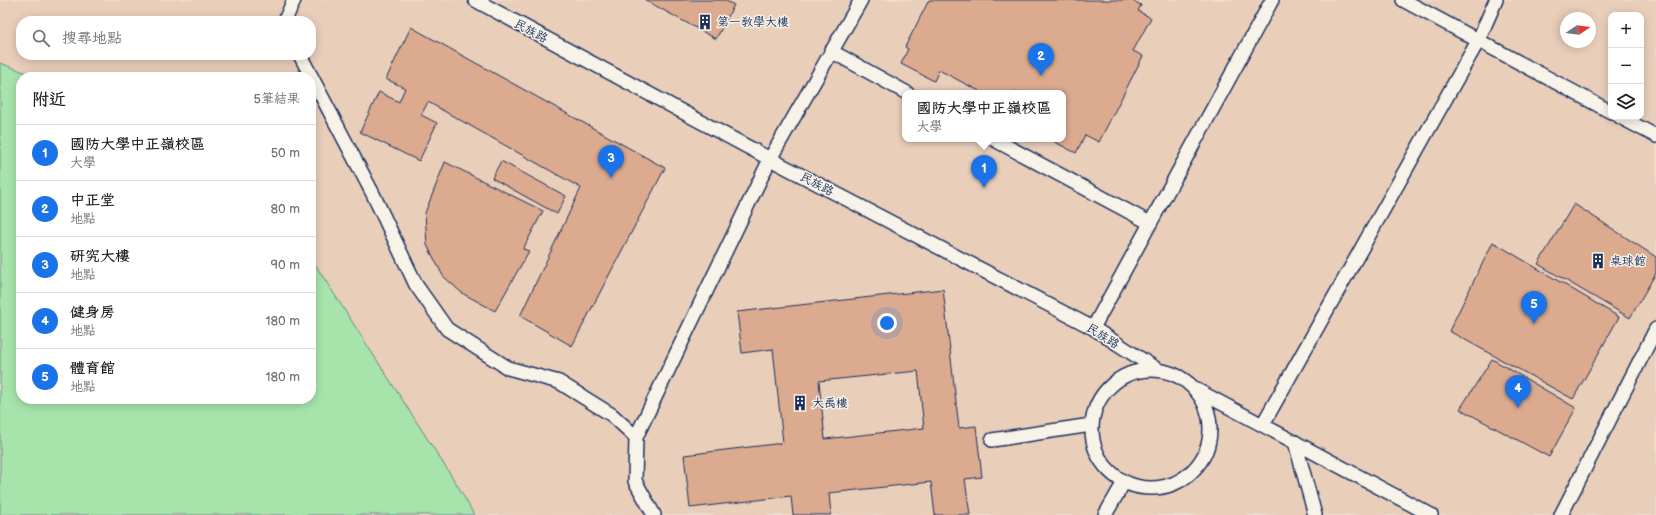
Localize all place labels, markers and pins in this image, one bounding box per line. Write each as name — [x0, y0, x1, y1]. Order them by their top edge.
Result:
building icon: 第一教學大樓 — [696, 13, 714, 31]
place label: 第一教學大樓 — [717, 15, 789, 30]
pin: 2 — [1028, 43, 1054, 76]
pin: 3 — [598, 145, 624, 178]
pin: 1 — [971, 155, 997, 188]
building icon: 桌球館 — [1589, 252, 1607, 270]
place label: 桌球館 — [1610, 254, 1646, 269]
pin: 5 — [1521, 291, 1547, 324]
pin: 4 — [1505, 375, 1531, 408]
building icon: 大禹樓 — [791, 394, 809, 412]
place label: 大禹樓 — [812, 396, 848, 411]

